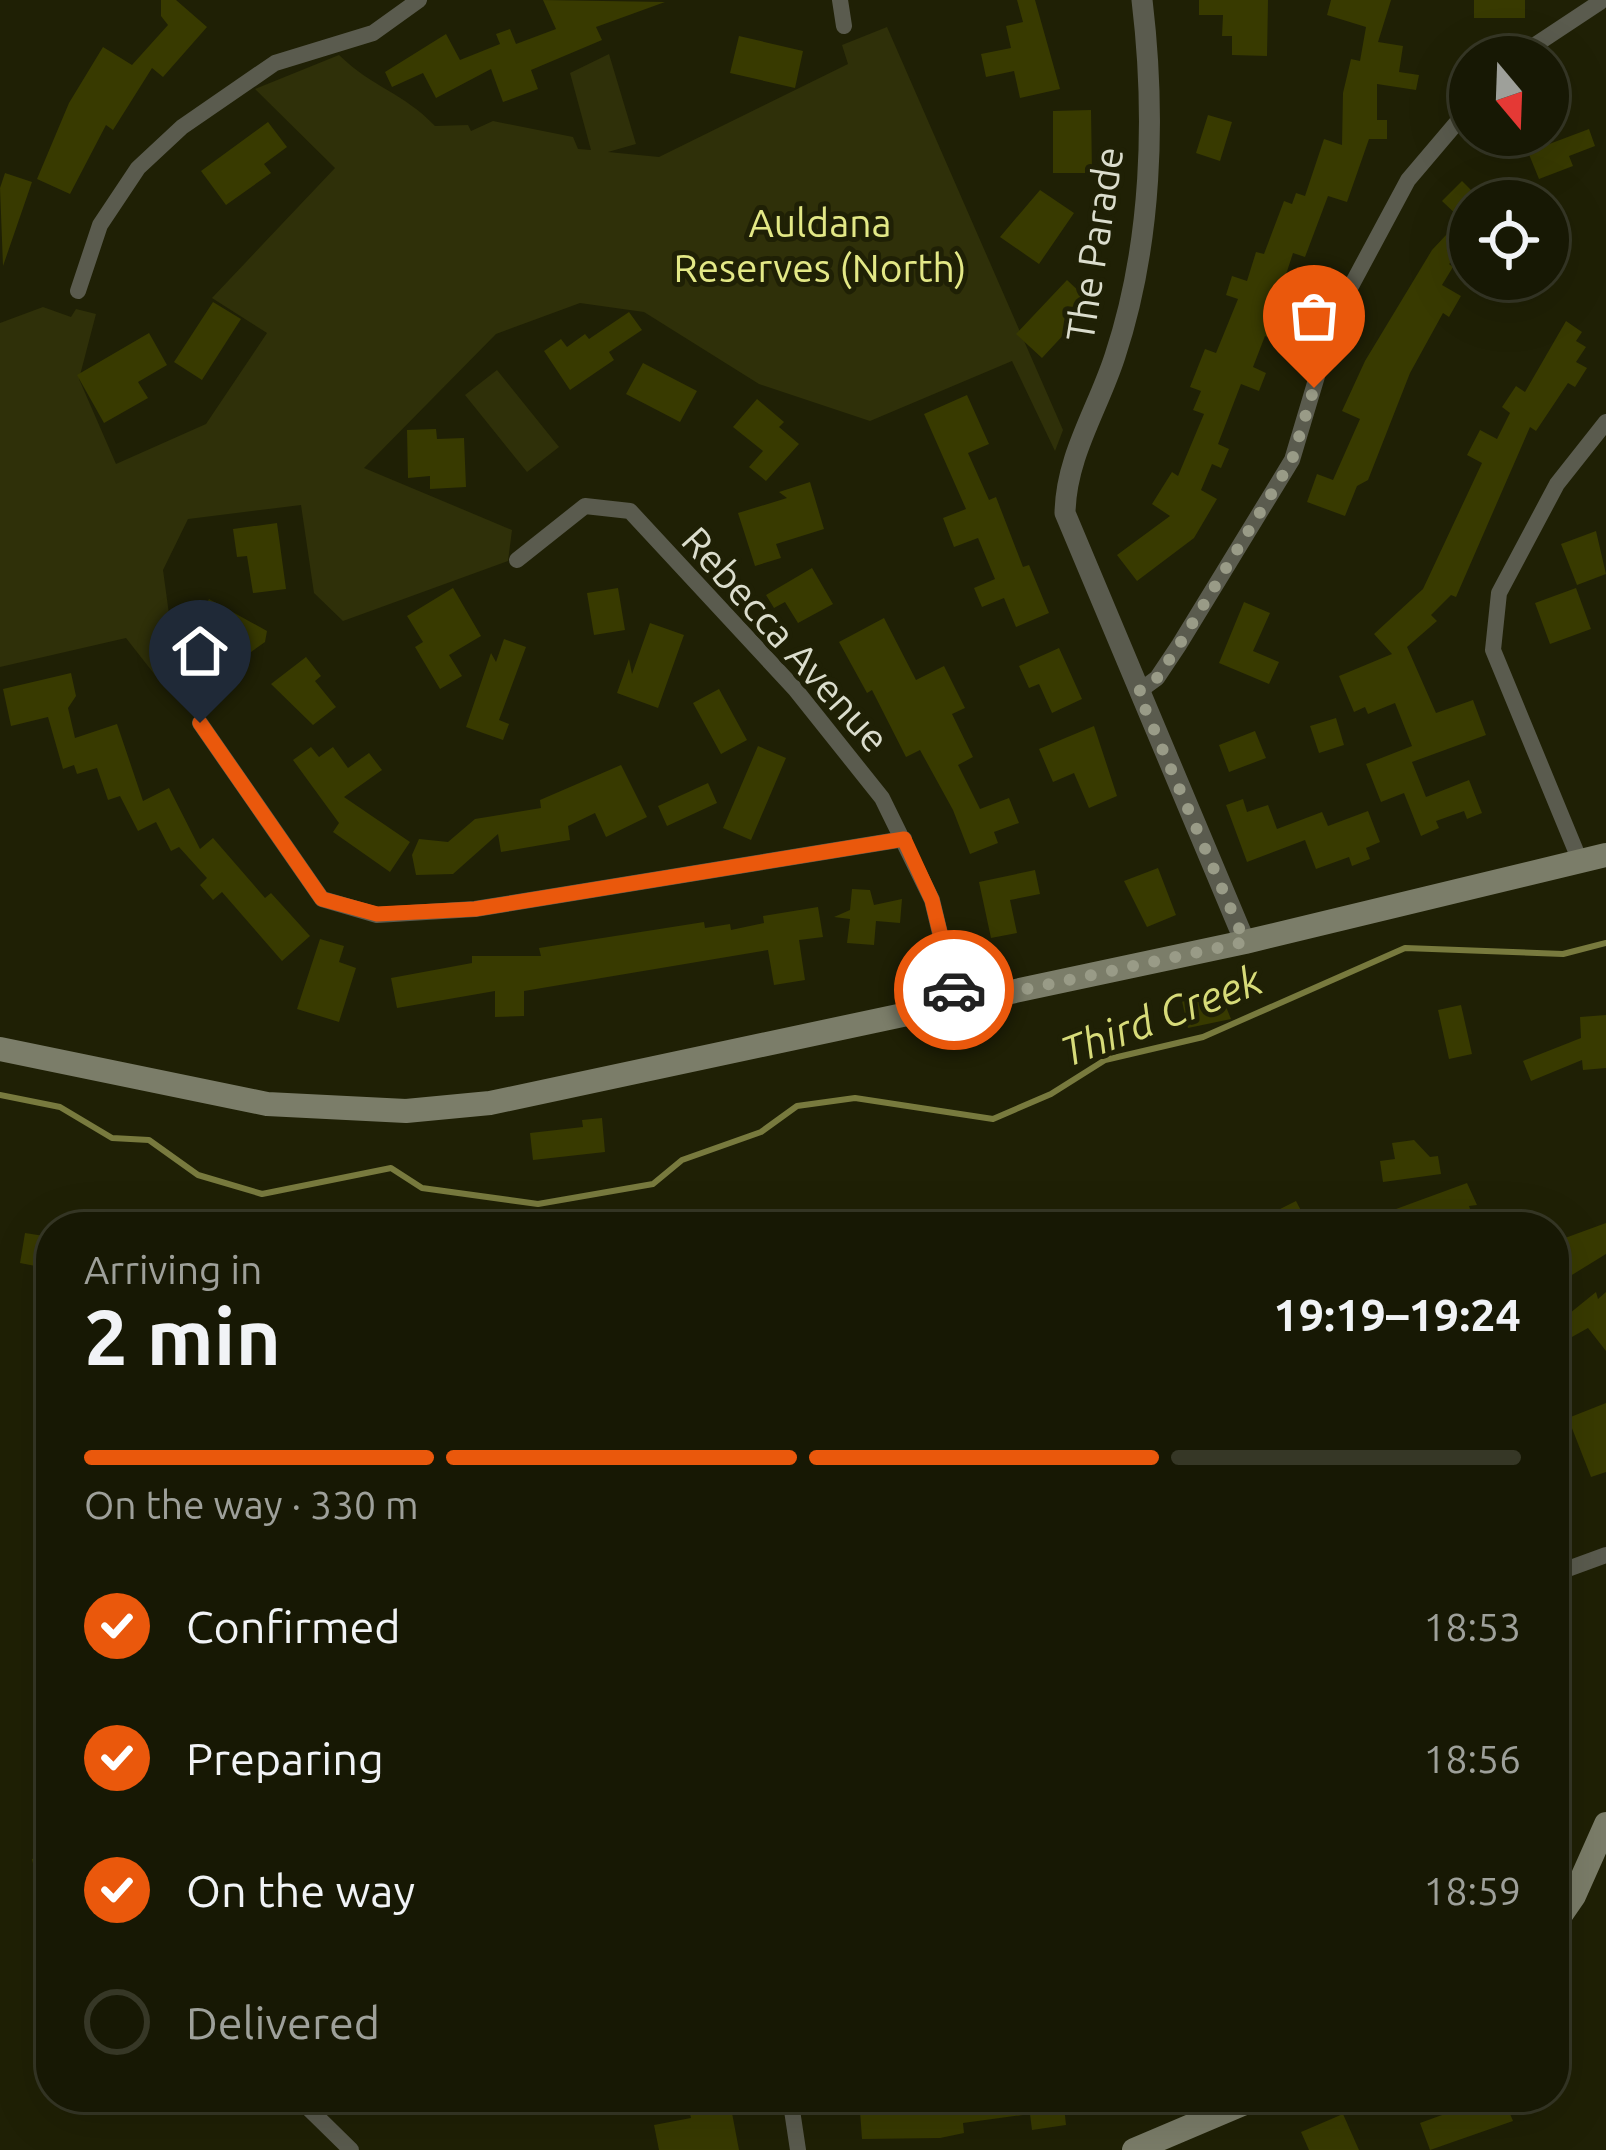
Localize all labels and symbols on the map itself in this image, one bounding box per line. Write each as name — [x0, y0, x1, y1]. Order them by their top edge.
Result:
north arrow — [1449, 36, 1569, 156]
street label: The Parade — [1057, 144, 1131, 344]
park label: Auldana Reserves (North) — [673, 201, 967, 290]
pin — [1263, 265, 1365, 388]
street label: Rebecca Avenue — [674, 518, 898, 760]
pin — [149, 600, 251, 723]
courier — [894, 930, 1014, 1050]
water label: Third Creek — [1054, 955, 1269, 1075]

